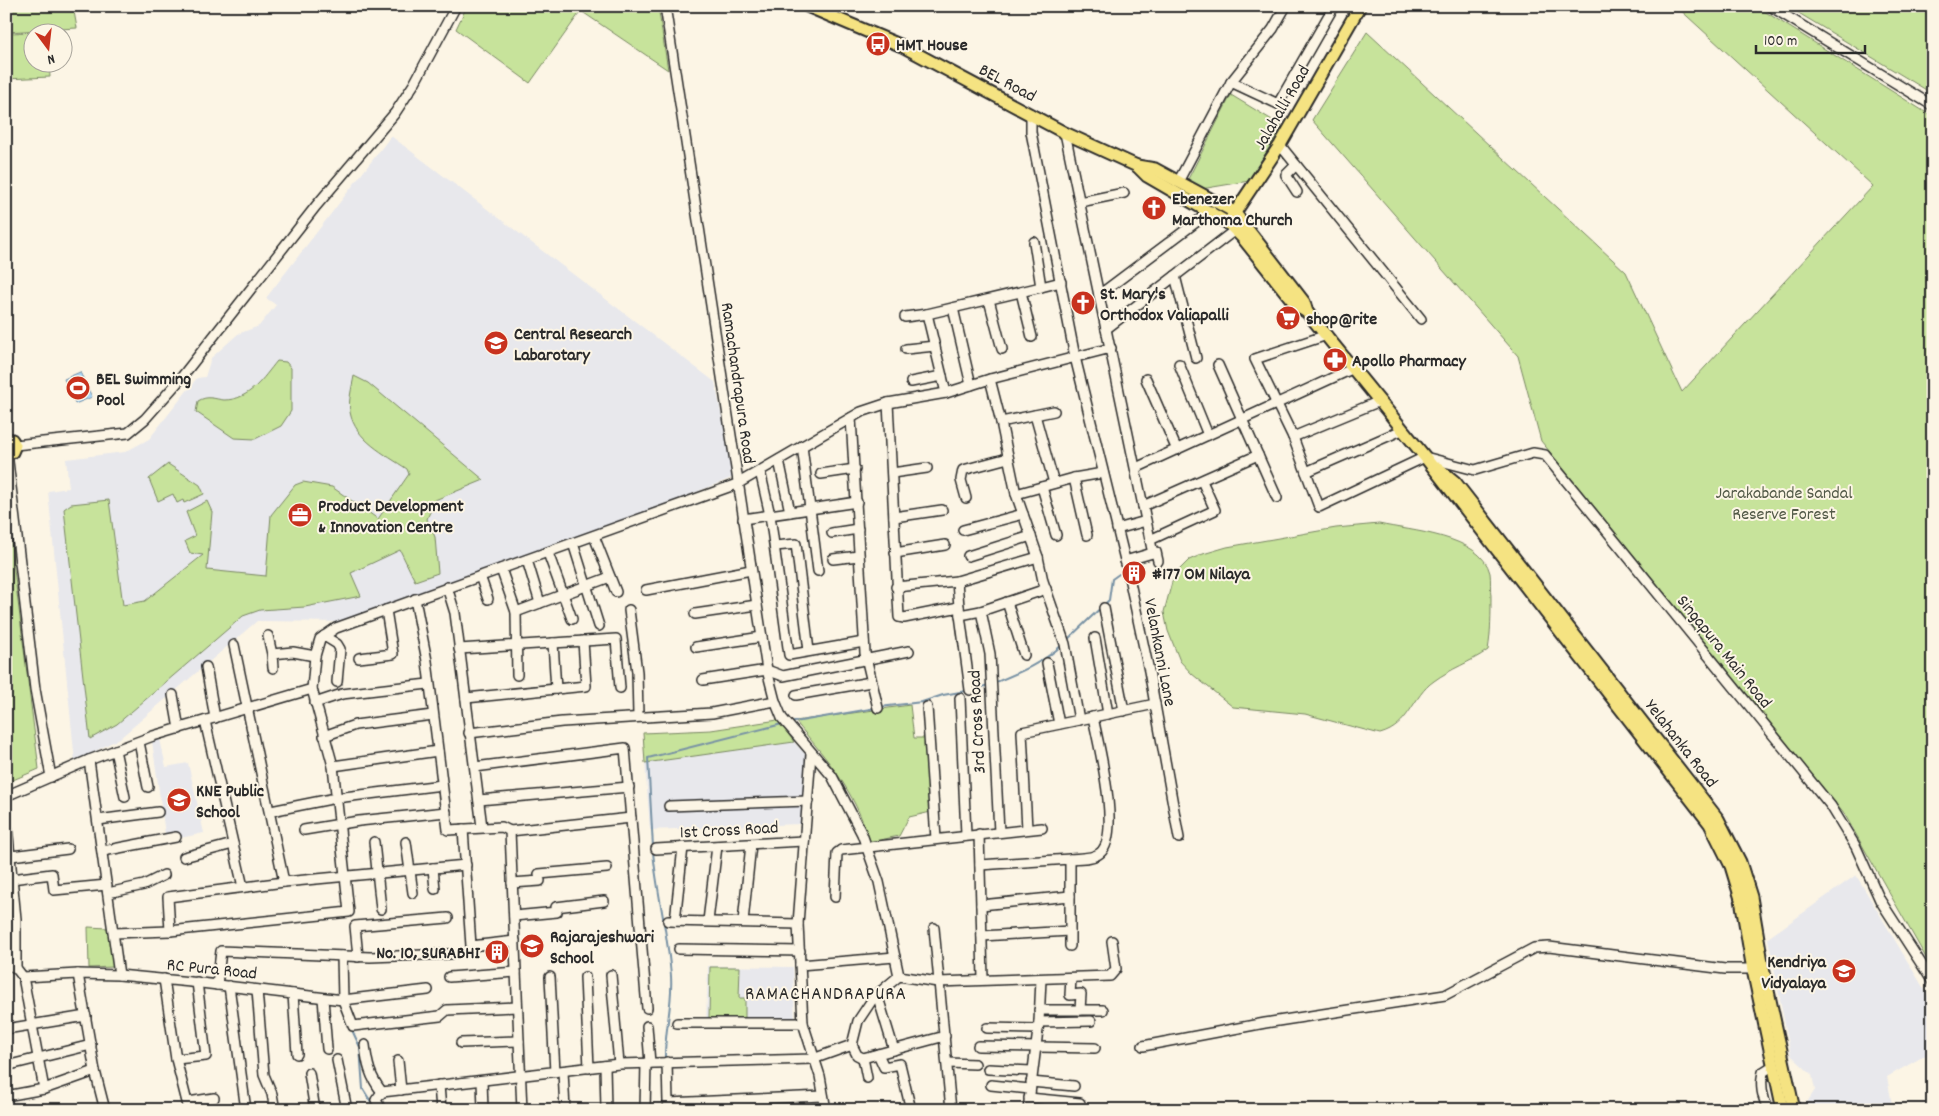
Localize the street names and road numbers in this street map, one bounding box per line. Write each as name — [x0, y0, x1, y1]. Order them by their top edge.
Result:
street label: BEL Road — [974, 59, 1040, 110]
street label: Jalahalli Road — [1249, 61, 1318, 155]
street label: Ramachandrapura Road — [713, 301, 760, 466]
street label: Singapura Main Road — [1669, 590, 1777, 715]
street label: Velankanni Lane — [1136, 596, 1181, 709]
street label: 3rd Cross Road — [963, 669, 994, 774]
street label: Yelahanka Road — [1638, 695, 1722, 794]
street label: 1st Cross Road — [679, 816, 779, 847]
street label: RC Pura Road — [165, 953, 258, 988]

